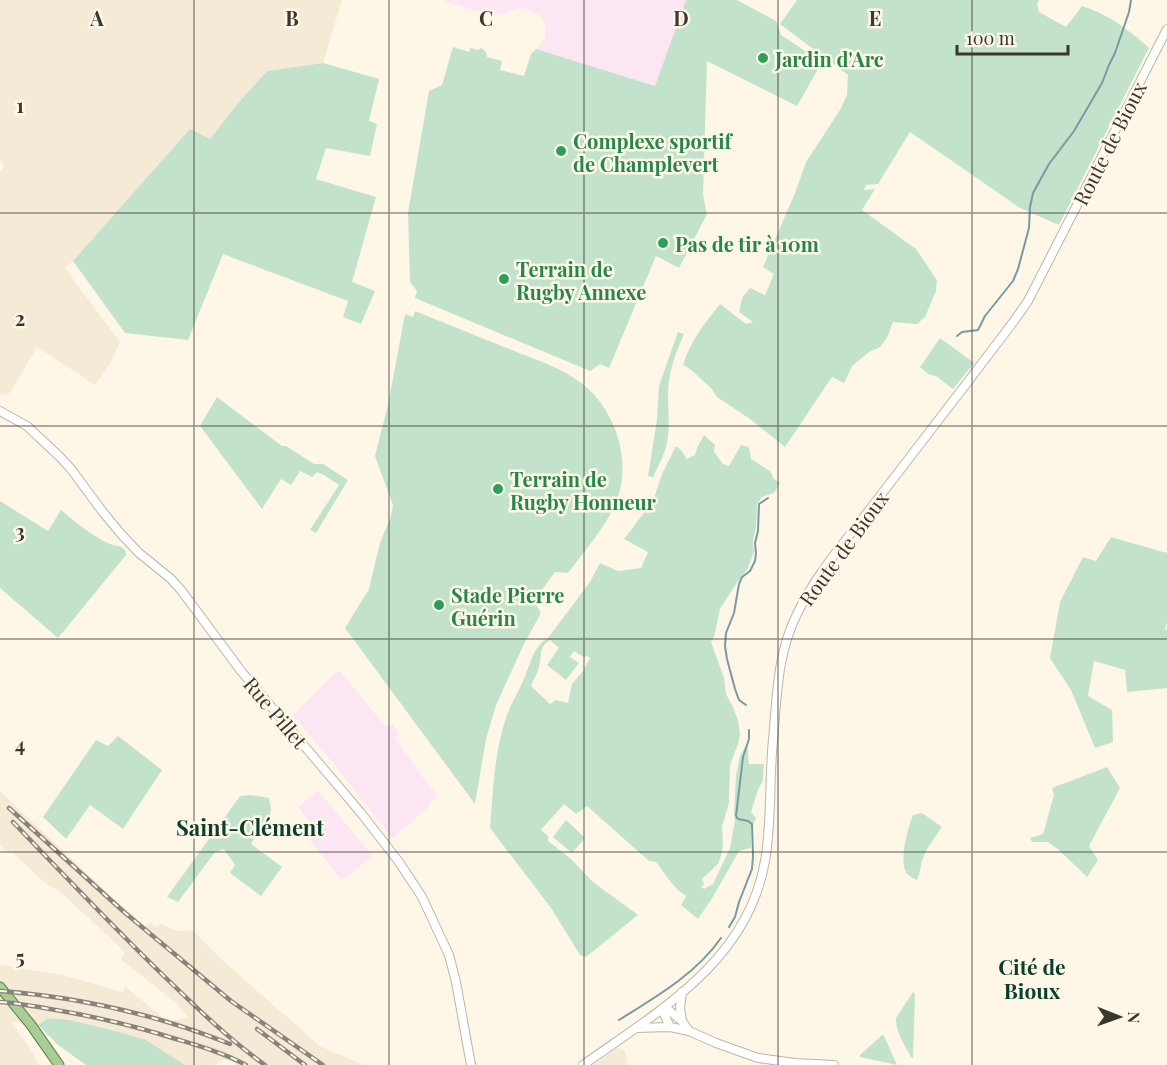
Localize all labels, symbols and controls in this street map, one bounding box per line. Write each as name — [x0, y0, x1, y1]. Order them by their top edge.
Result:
text: A — [89, 4, 104, 31]
text: B — [285, 4, 299, 31]
text: C — [479, 4, 493, 31]
text: D — [673, 4, 689, 31]
text: E — [869, 4, 881, 31]
scale bar — [957, 18, 1068, 56]
text: 100 m — [966, 26, 1015, 50]
place label: Jardin d'Arc — [774, 45, 884, 72]
marker: Jardin d'Arc — [756, 51, 770, 65]
street label: Route de Bioux — [1066, 76, 1152, 210]
text: 1 — [16, 91, 24, 118]
place label: Complexe sportif de Champlevert — [573, 127, 734, 177]
marker: Complexe sportif de Champlevert — [554, 144, 568, 158]
place label: Pas de tir à 10m — [675, 230, 819, 257]
marker: Pas de tir à 10m — [656, 236, 670, 250]
place label: Terrain de Rugby Annexe — [516, 255, 646, 305]
marker: Terrain de Rugby Annexe — [497, 272, 511, 286]
text: 2 — [15, 304, 25, 331]
place label: Terrain de Rugby Honneur — [510, 465, 657, 515]
marker: Terrain de Rugby Honneur — [491, 482, 505, 496]
street label: Route de Bioux — [792, 485, 894, 611]
text: 3 — [15, 517, 25, 544]
place label: Stade Pierre Guérin — [451, 581, 564, 631]
marker: Stade Pierre Guérin — [432, 598, 446, 612]
street label: Rue Pillet — [238, 671, 314, 754]
text: 4 — [15, 730, 25, 757]
district label: Saint-Clément — [176, 812, 324, 842]
text: 5 — [15, 943, 25, 970]
district label: Cité de Bioux — [998, 952, 1066, 1004]
north arrow — [1089, 987, 1149, 1047]
text: N — [1124, 1011, 1145, 1024]

